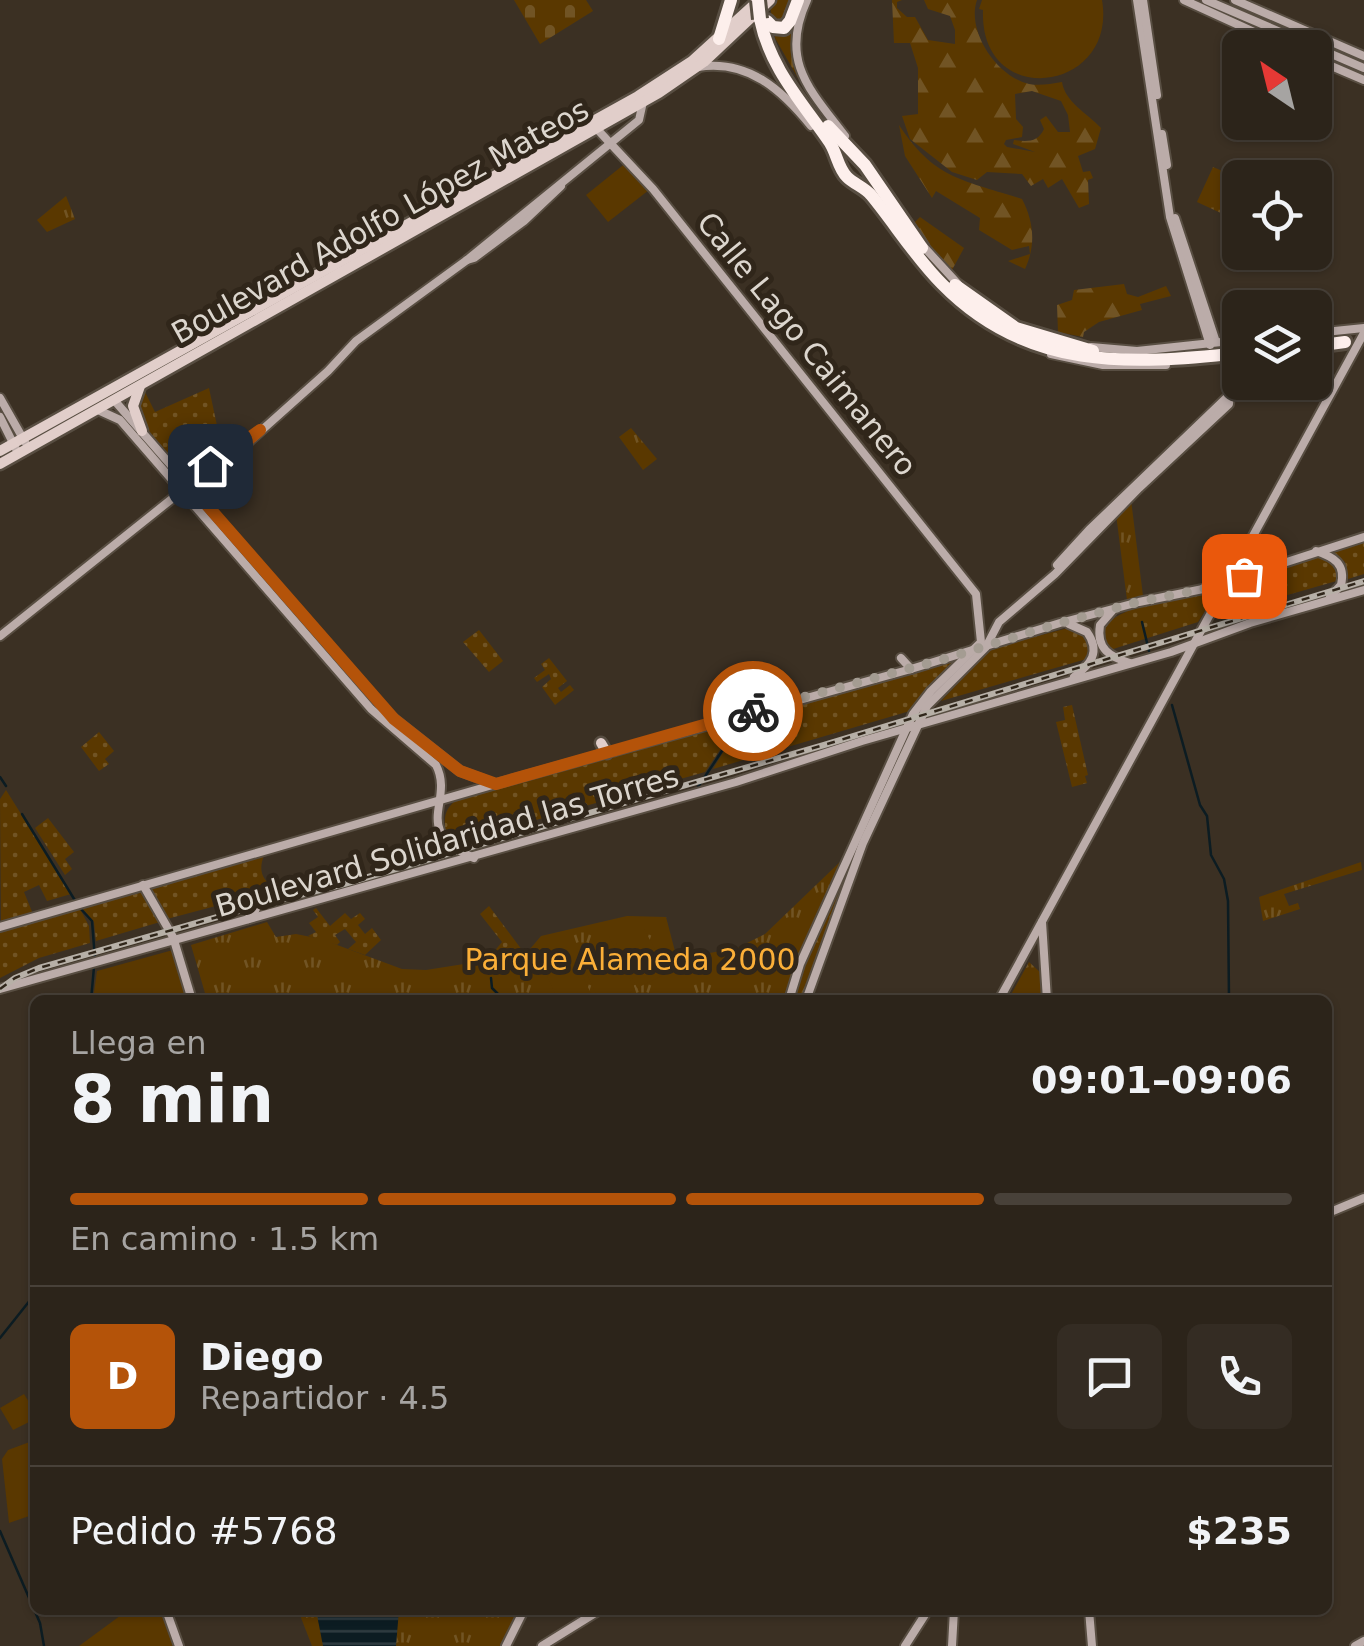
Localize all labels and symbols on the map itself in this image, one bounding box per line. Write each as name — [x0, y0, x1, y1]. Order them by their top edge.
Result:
north arrow — [1222, 30, 1332, 140]
street label: Boulevard Adolfo López Mateos — [165, 91, 595, 351]
street label: Calle Lago Caimanero — [690, 205, 924, 483]
pin — [168, 424, 253, 509]
pin — [1202, 534, 1287, 619]
courier — [703, 661, 803, 761]
street label: Boulevard Solidaridad las Torres — [211, 758, 683, 924]
park label: Parque Alameda 2000 — [464, 942, 796, 977]

